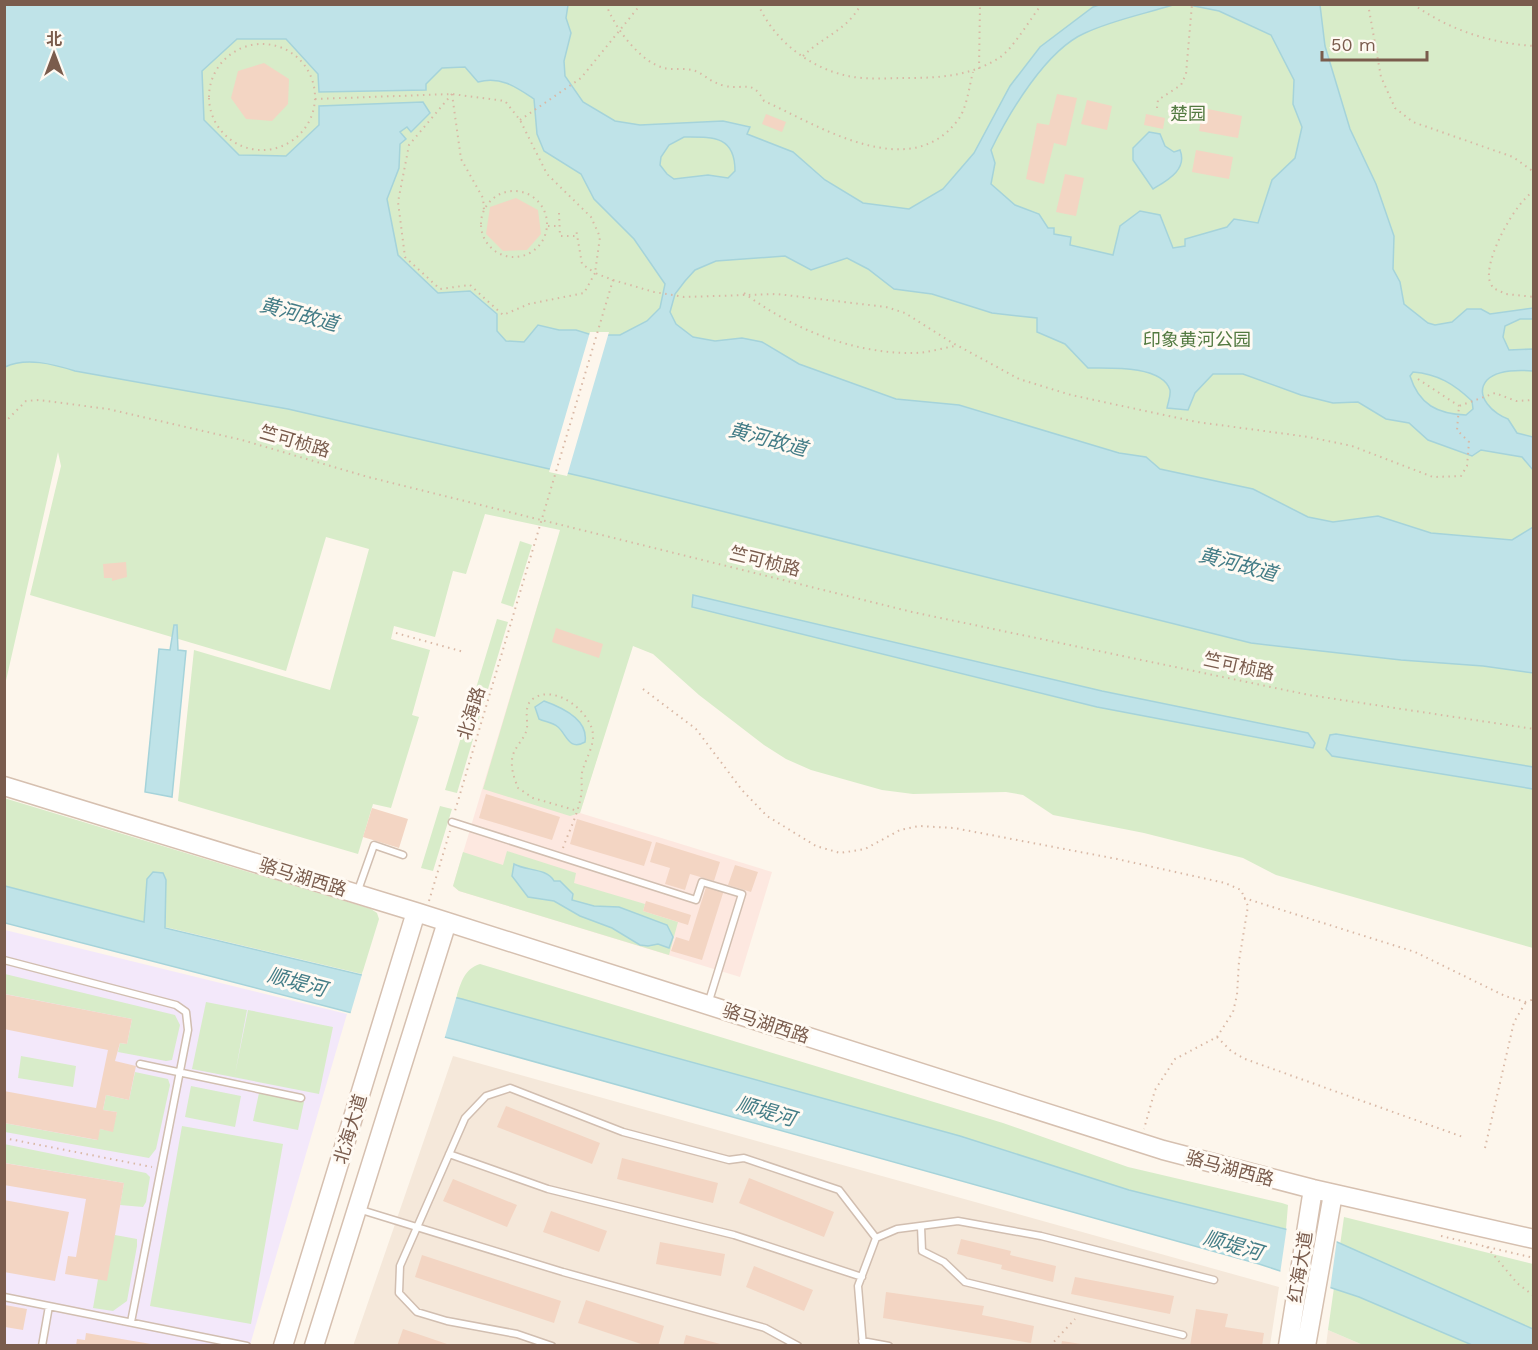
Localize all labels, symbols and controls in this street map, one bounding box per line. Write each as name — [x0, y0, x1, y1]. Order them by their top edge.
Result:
north arrow — [24, 24, 84, 84]
scale bar — [1322, 24, 1427, 62]
text: 北 — [46, 30, 62, 49]
text: 50 m — [1331, 34, 1376, 55]
park label: 楚园 — [1170, 103, 1206, 124]
water label: 黄河故道 — [257, 292, 344, 337]
park label: 印象黄河公园 — [1143, 329, 1251, 350]
water label: 黄河故道 — [726, 417, 813, 462]
street label: 竺可桢路 — [258, 421, 332, 461]
street label: 竺可桢路 — [728, 542, 802, 580]
water label: 黄河故道 — [1196, 542, 1283, 587]
street label: 竺可桢路 — [1202, 648, 1276, 684]
street label: 北海路 — [453, 684, 489, 742]
street label: 骆马湖西路 — [257, 854, 349, 900]
water label: 顺堤河 — [265, 963, 333, 1002]
street label: 骆马湖西路 — [720, 999, 812, 1047]
water label: 顺堤河 — [734, 1091, 802, 1132]
street label: 北海大道 — [329, 1092, 371, 1166]
street label: 骆马湖西路 — [1184, 1146, 1276, 1190]
water label: 顺堤河 — [1201, 1225, 1269, 1266]
street label: 红海大道 — [1284, 1230, 1316, 1304]

